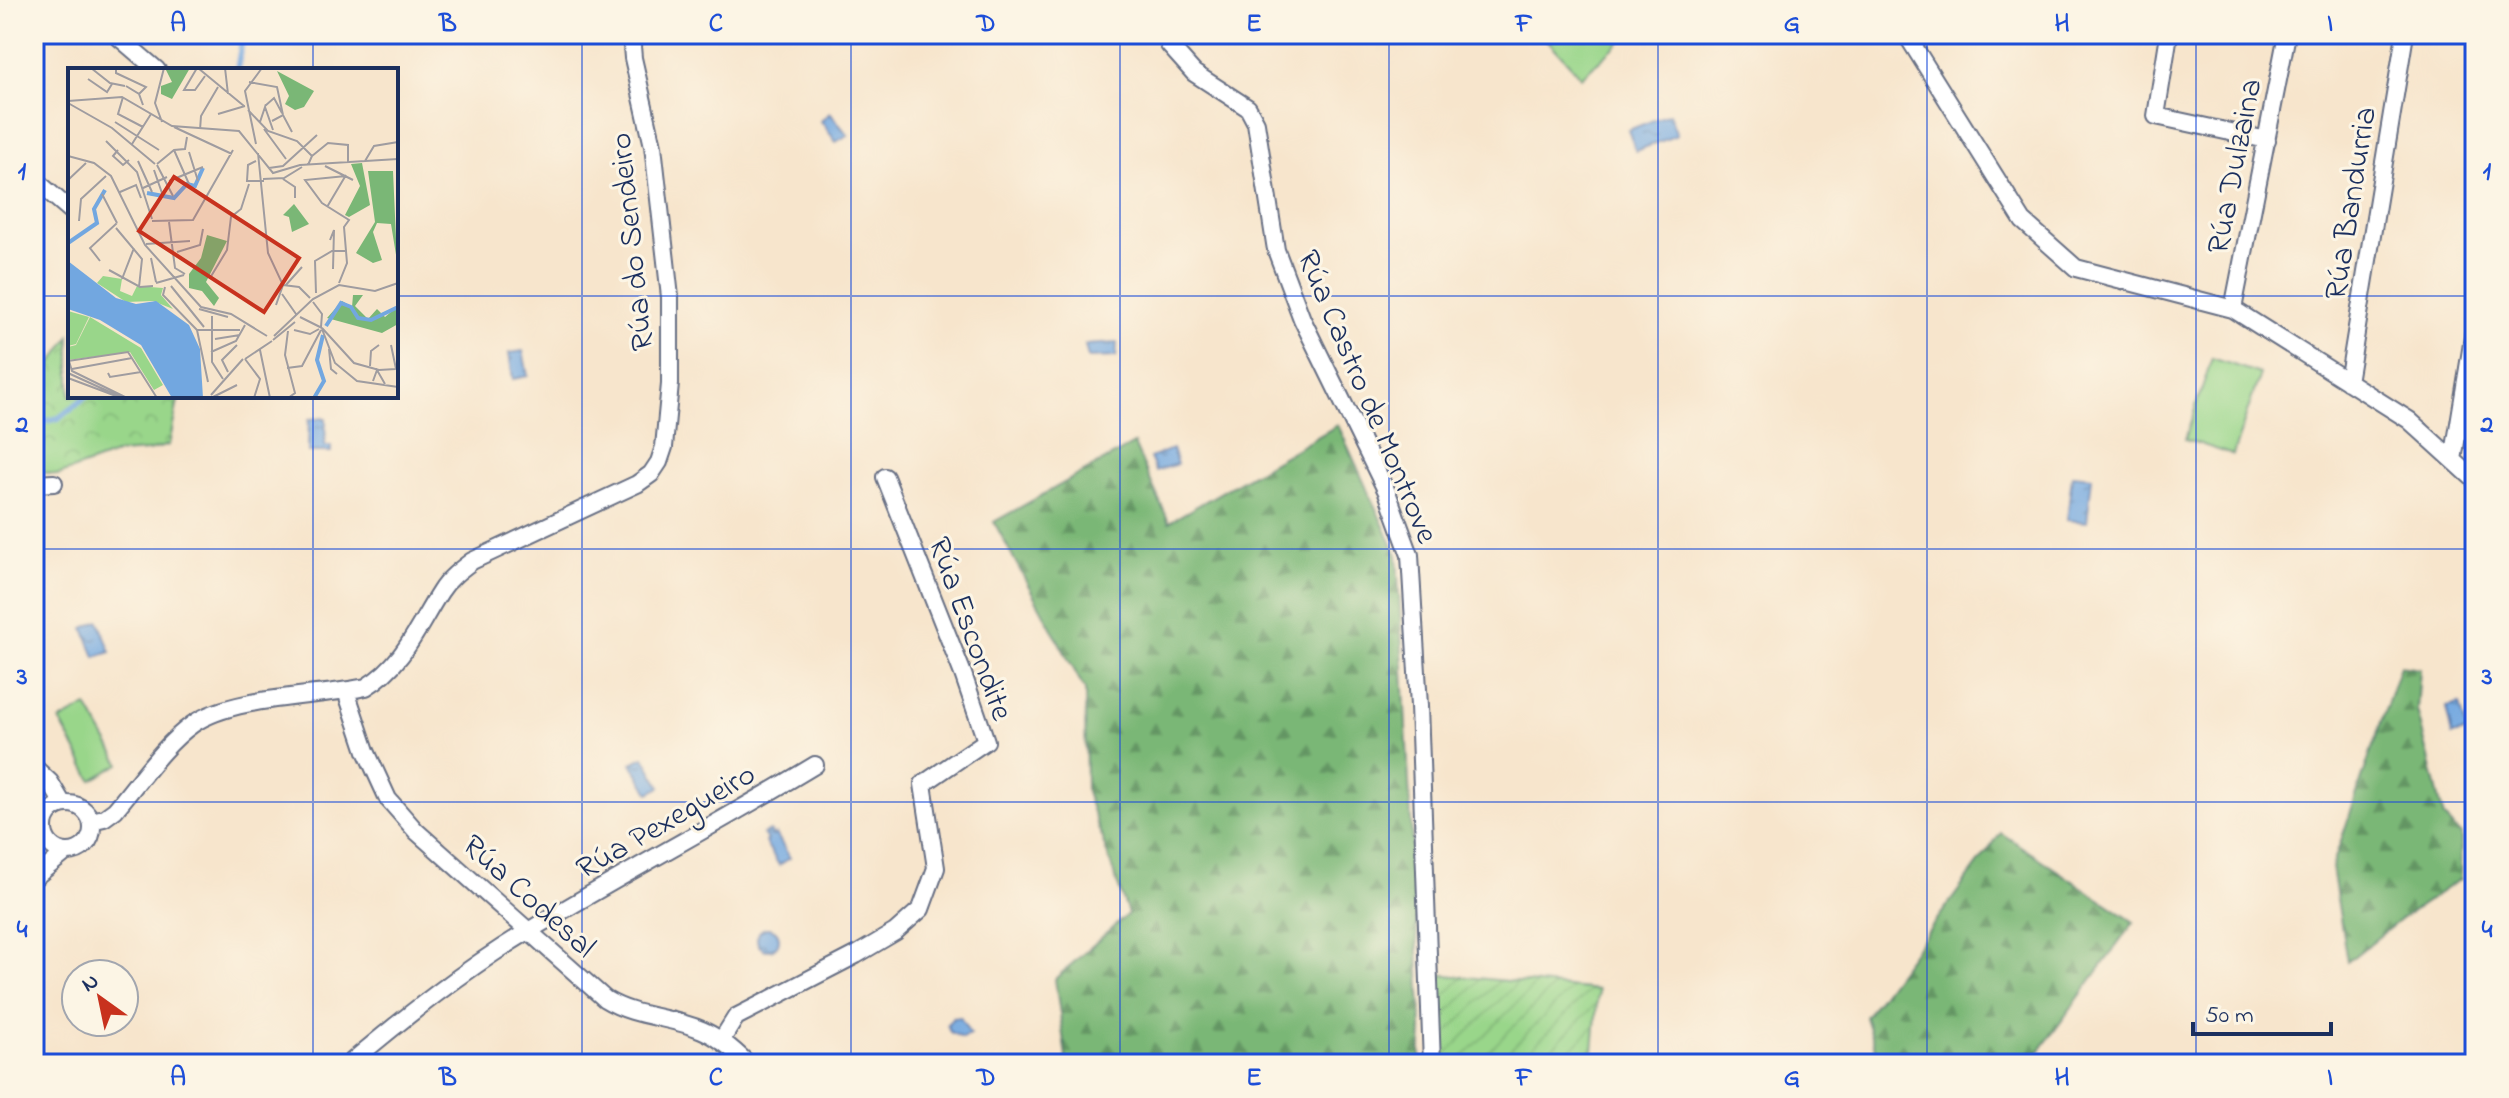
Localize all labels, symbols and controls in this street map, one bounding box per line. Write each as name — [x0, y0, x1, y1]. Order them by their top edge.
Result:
text: A — [170, 6, 186, 44]
text: B — [438, 6, 457, 44]
text: C — [709, 6, 723, 44]
text: D — [975, 6, 996, 44]
text: E — [1246, 6, 1262, 44]
text: F — [1514, 6, 1533, 44]
text: G — [1784, 6, 1800, 44]
text: H — [2054, 6, 2070, 44]
text: I — [2327, 6, 2333, 44]
inset map — [68, 68, 398, 398]
street label: Rúa Dulzaina — [2196, 75, 2276, 258]
street label: Rúa Bandurria — [2314, 104, 2391, 303]
street label: Rúa do Sendeiro — [599, 130, 668, 353]
text: 1 — [18, 154, 27, 192]
text: 1 — [2483, 154, 2492, 192]
street label: Rúa Castro de Montrove — [1283, 243, 1449, 552]
text: 2 — [15, 407, 29, 445]
text: 2 — [2480, 407, 2494, 445]
street label: Rúa Escondite — [914, 531, 1024, 728]
text: 3 — [16, 659, 28, 697]
text: 3 — [2481, 659, 2493, 697]
street label: Rúa Pexegueiro — [568, 753, 765, 893]
street label: Rúa Codesal — [450, 824, 605, 971]
text: 4 — [17, 912, 28, 950]
text: 4 — [2482, 912, 2493, 950]
north arrow — [60, 958, 140, 1038]
text: N — [76, 966, 106, 1001]
scale bar — [2193, 986, 2331, 1036]
text: 50 m — [2205, 999, 2254, 1034]
text: A — [170, 1060, 186, 1098]
text: B — [438, 1060, 457, 1098]
text: C — [709, 1060, 723, 1098]
text: D — [975, 1060, 996, 1098]
text: E — [1246, 1060, 1262, 1098]
text: F — [1514, 1060, 1533, 1098]
text: G — [1784, 1060, 1800, 1098]
text: H — [2054, 1060, 2070, 1098]
text: I — [2327, 1060, 2333, 1098]

